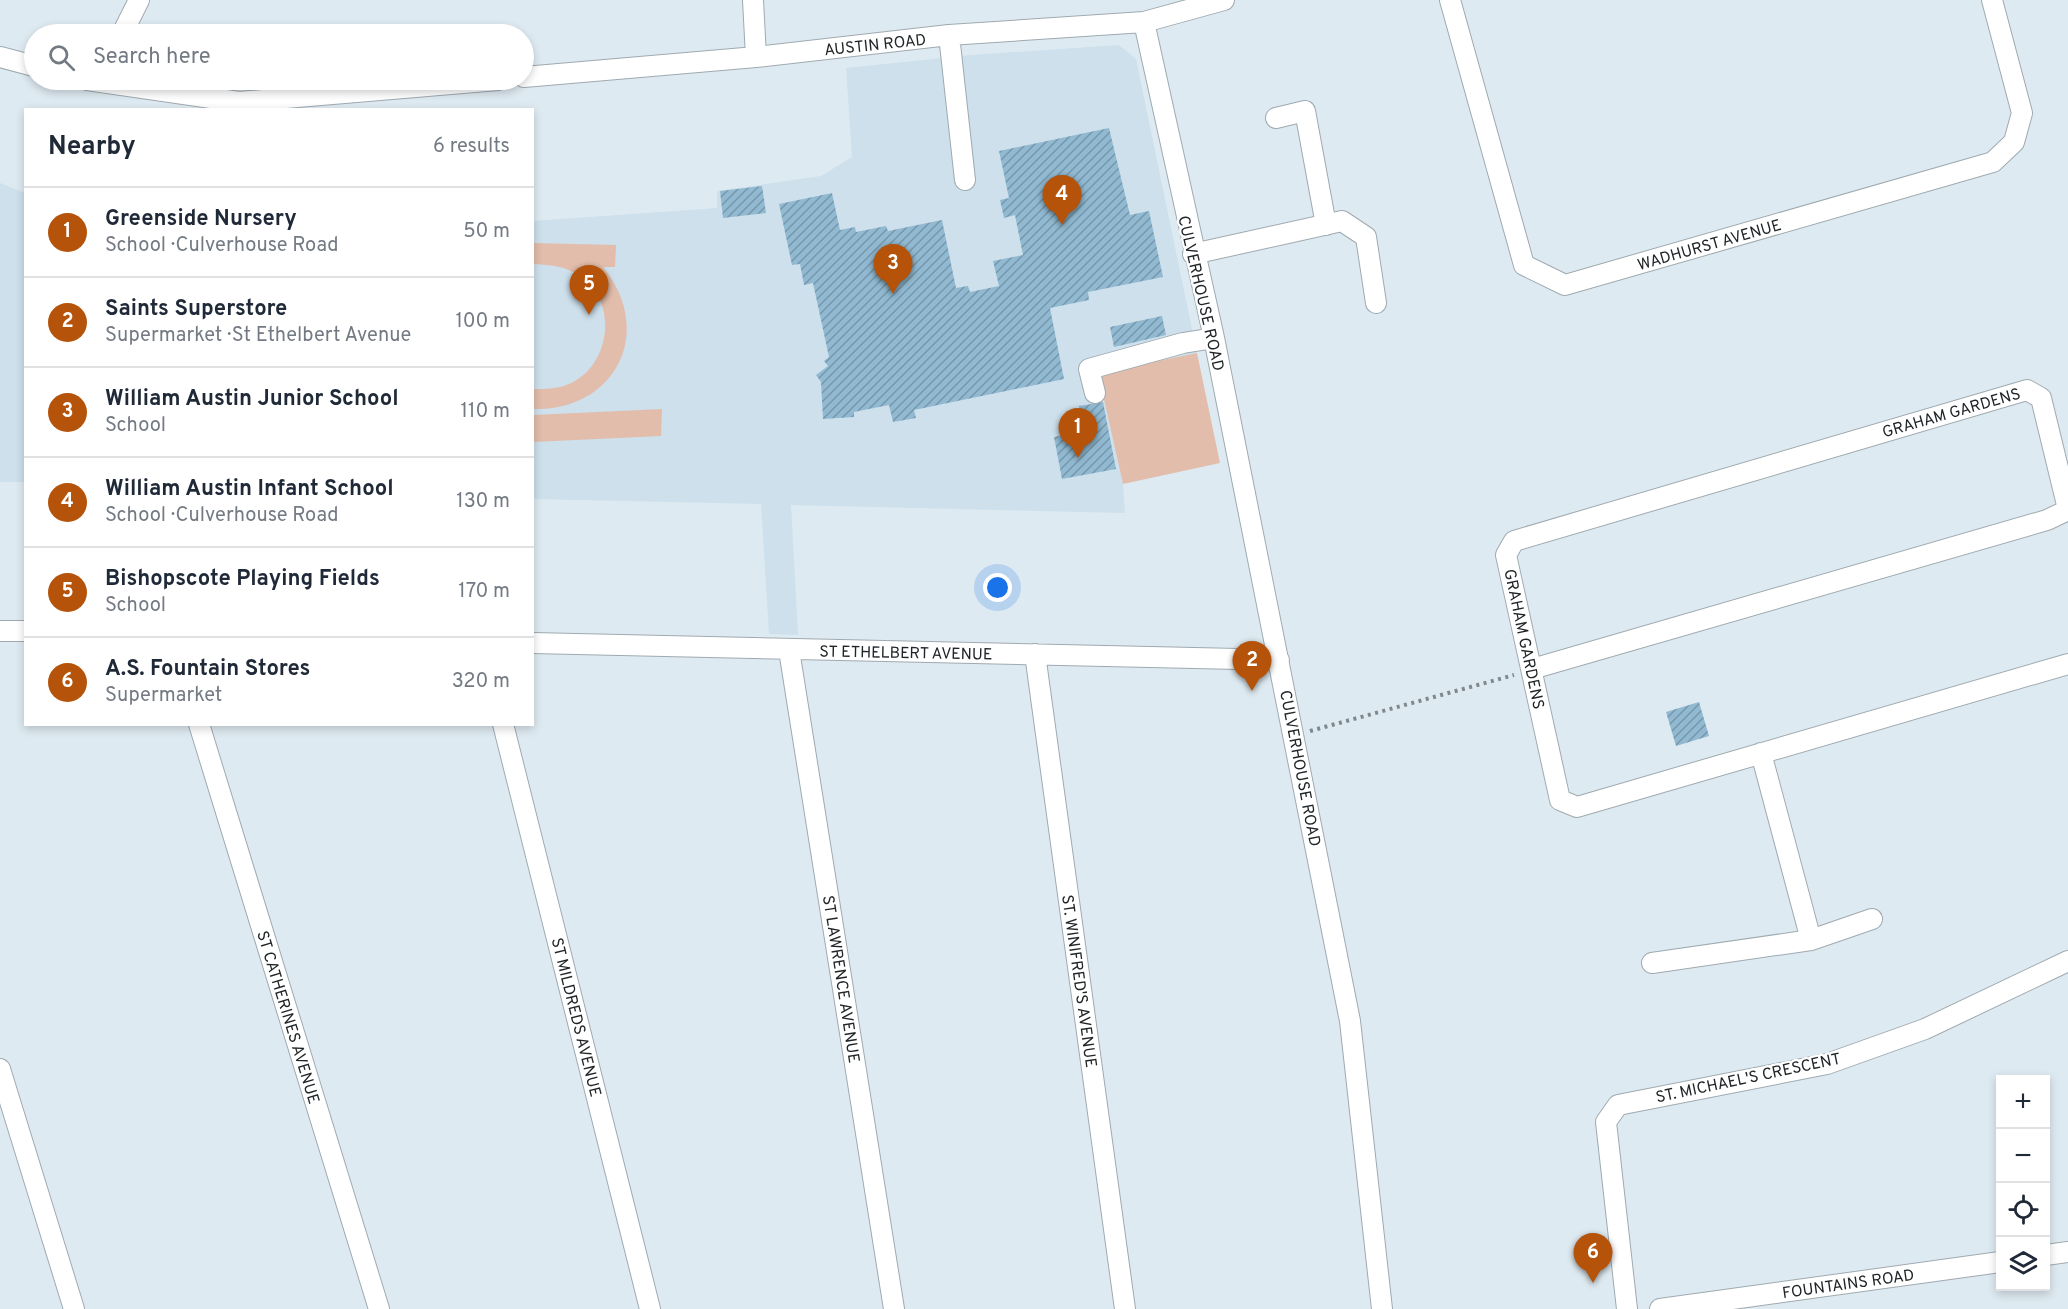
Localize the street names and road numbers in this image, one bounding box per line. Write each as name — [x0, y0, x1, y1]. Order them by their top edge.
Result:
street label: AUSTIN ROAD — [823, 31, 927, 61]
street label: CULVERHOUSE ROAD — [1172, 214, 1228, 373]
street label: WADHURST AVENUE — [1635, 216, 1784, 276]
street label: GRAHAM GARDENS — [1880, 385, 2023, 443]
street label: GRAHAM GARDENS — [1498, 567, 1548, 711]
street label: ST ETHELBERT AVENUE — [819, 642, 993, 666]
street label: CULVERHOUSE ROAD — [1274, 688, 1324, 848]
street label: ST. WINIFRED'S AVENUE — [1056, 893, 1100, 1069]
street label: ST LAWRENCE AVENUE — [817, 894, 863, 1065]
street label: ST CATHERINES AVENUE — [251, 929, 323, 1107]
street label: ST MILDREDS AVENUE — [546, 936, 605, 1099]
street label: ST. MICHAEL'S CRESCENT — [1654, 1050, 1843, 1108]
street label: FOUNTAINS ROAD — [1781, 1266, 1916, 1304]

